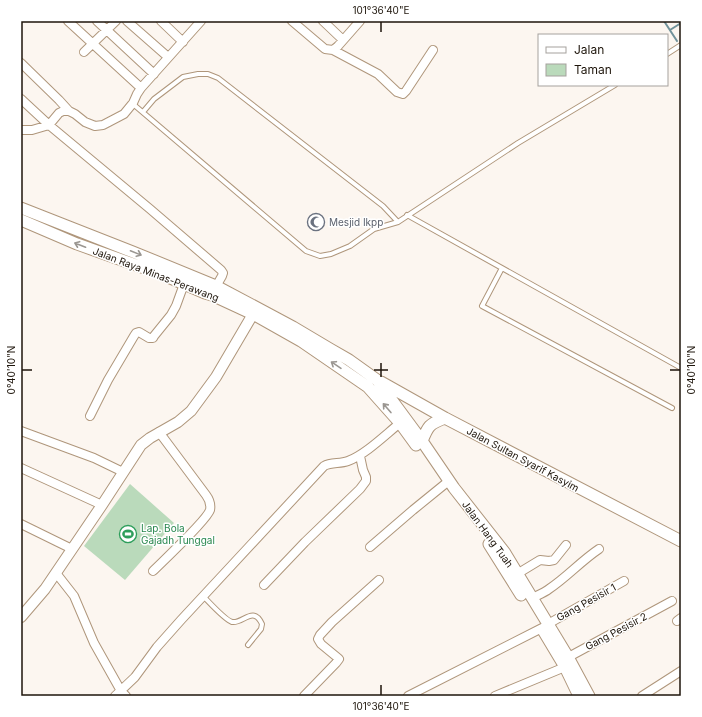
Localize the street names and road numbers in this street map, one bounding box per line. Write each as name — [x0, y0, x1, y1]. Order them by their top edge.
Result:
street label: Jalan Raya Minas-Perawang — [91, 244, 221, 304]
street label: Jalan Sultan Syarif Kasyim — [465, 424, 581, 494]
street label: Jalan Hang Tuah — [460, 498, 516, 570]
street label: Gang Pesisir 1 — [554, 581, 618, 623]
street label: Gang Pesisir 2 — [583, 610, 649, 652]

